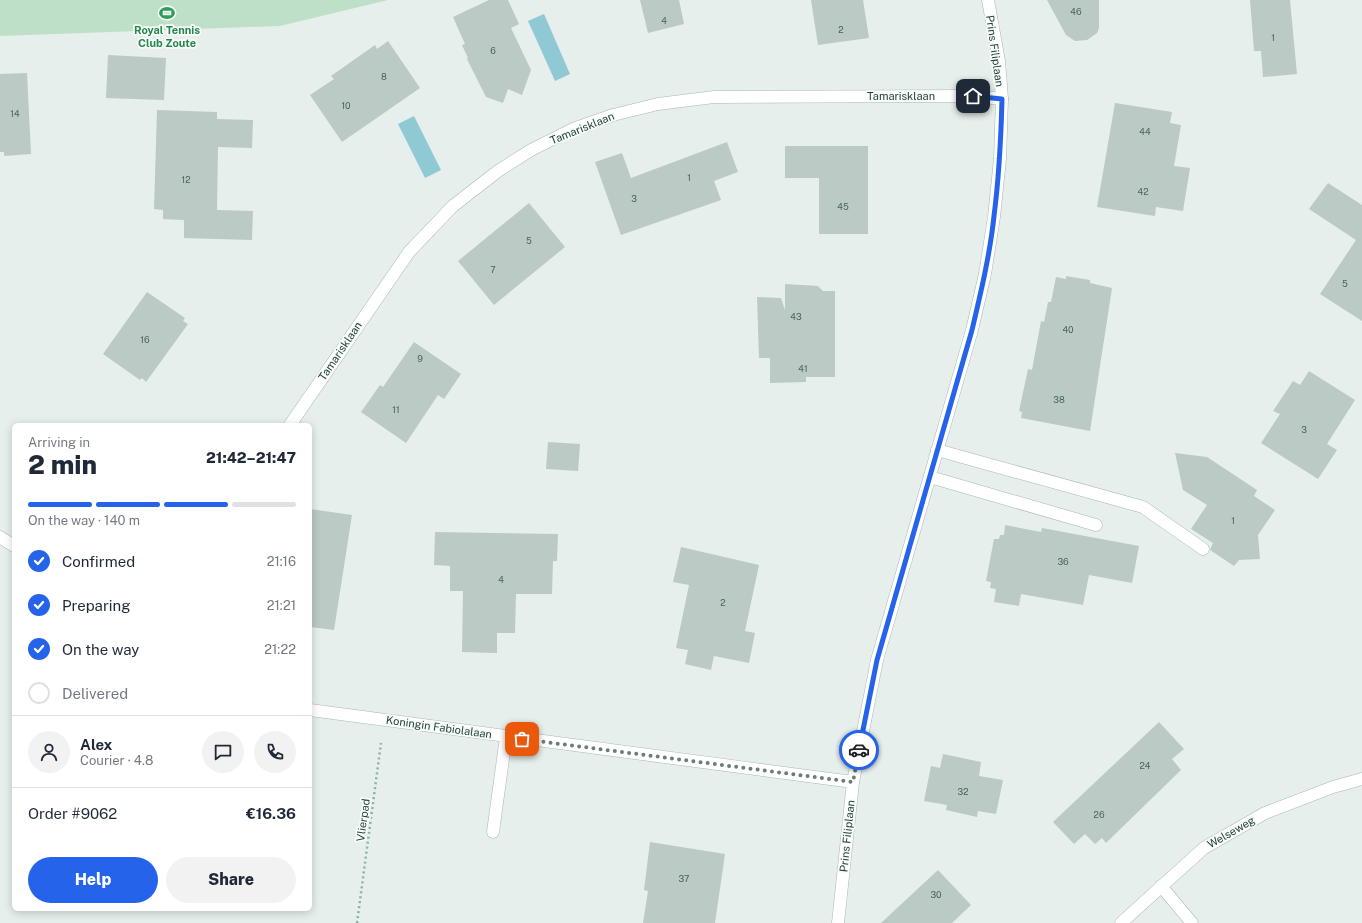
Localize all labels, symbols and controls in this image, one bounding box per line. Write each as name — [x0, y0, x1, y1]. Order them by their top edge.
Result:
sports icon: Royal Tennis Club Zoute — [158, 4, 176, 22]
house number: 46 — [1070, 6, 1082, 17]
street label: Prins Filiplaan — [984, 14, 1006, 88]
house number: 4 — [661, 15, 667, 26]
place label: Royal Tennis Club Zoute — [134, 24, 200, 49]
house number: 2 — [838, 24, 844, 35]
house number: 1 — [1271, 32, 1275, 43]
house number: 6 — [490, 45, 496, 56]
house number: 8 — [381, 71, 387, 82]
pin — [956, 79, 990, 113]
icon: home — [962, 85, 984, 107]
street label: Tamarisklaan — [867, 90, 935, 102]
house number: 10 — [341, 100, 351, 111]
house number: 14 — [10, 108, 20, 119]
street label: Tamarisklaan — [548, 110, 616, 146]
house number: 44 — [1139, 126, 1151, 137]
house number: 1 — [687, 172, 691, 183]
house number: 12 — [181, 174, 191, 185]
house number: 42 — [1137, 186, 1149, 197]
house number: 3 — [631, 193, 637, 204]
house number: 45 — [837, 201, 849, 212]
house number: 5 — [526, 235, 532, 246]
house number: 7 — [490, 264, 496, 275]
house number: 5 — [1342, 278, 1348, 289]
house number: 43 — [790, 311, 802, 322]
street label: Tamarisklaan — [316, 319, 364, 383]
house number: 40 — [1062, 324, 1074, 335]
house number: 16 — [140, 334, 150, 345]
house number: 9 — [417, 353, 423, 364]
house number: 41 — [798, 363, 808, 374]
house number: 38 — [1053, 394, 1065, 405]
house number: 11 — [392, 404, 400, 415]
house number: 3 — [1301, 424, 1307, 435]
text: Arriving in — [28, 435, 90, 450]
text: 2 min — [28, 449, 97, 480]
text: 21:42–21:47 — [206, 449, 296, 466]
text: On the way · 140 m — [28, 513, 140, 528]
house number: 1 — [1231, 515, 1235, 526]
icon: check — [28, 550, 50, 572]
text: Confirmed — [62, 553, 135, 570]
text: 21:16 — [267, 554, 296, 569]
house number: 36 — [1057, 556, 1069, 567]
house number: 4 — [498, 574, 504, 585]
icon: check — [28, 594, 50, 616]
text: Preparing — [62, 597, 131, 614]
house number: 2 — [720, 597, 726, 608]
text: 21:21 — [267, 598, 296, 613]
icon: check — [28, 638, 50, 660]
text: On the way — [62, 641, 139, 658]
text: 21:22 — [264, 642, 296, 657]
text: Delivered — [62, 685, 128, 702]
street label: Koningin Fabiolalaan — [385, 714, 493, 740]
pin — [505, 722, 539, 756]
icon: bag — [511, 728, 533, 750]
courier — [839, 730, 879, 770]
button: person — [28, 731, 70, 773]
button: chat — [202, 731, 244, 773]
button: phone — [254, 731, 296, 773]
text: Alex — [80, 736, 112, 753]
icon: car — [848, 739, 870, 761]
text: Courier · 4.8 — [80, 753, 153, 768]
house number: 24 — [1139, 760, 1151, 771]
house number: 32 — [957, 786, 969, 797]
street label: Vlierpad — [354, 798, 372, 842]
street label: Prins Filiplaan — [837, 799, 857, 873]
text: Order #9062 — [28, 805, 117, 822]
text: €16.36 — [246, 805, 296, 822]
house number: 26 — [1094, 809, 1105, 820]
street label: Welseweg — [1205, 814, 1257, 850]
button: Help — [28, 857, 158, 903]
button: Share — [166, 857, 296, 903]
house number: 37 — [679, 873, 689, 884]
house number: 30 — [930, 889, 942, 900]

